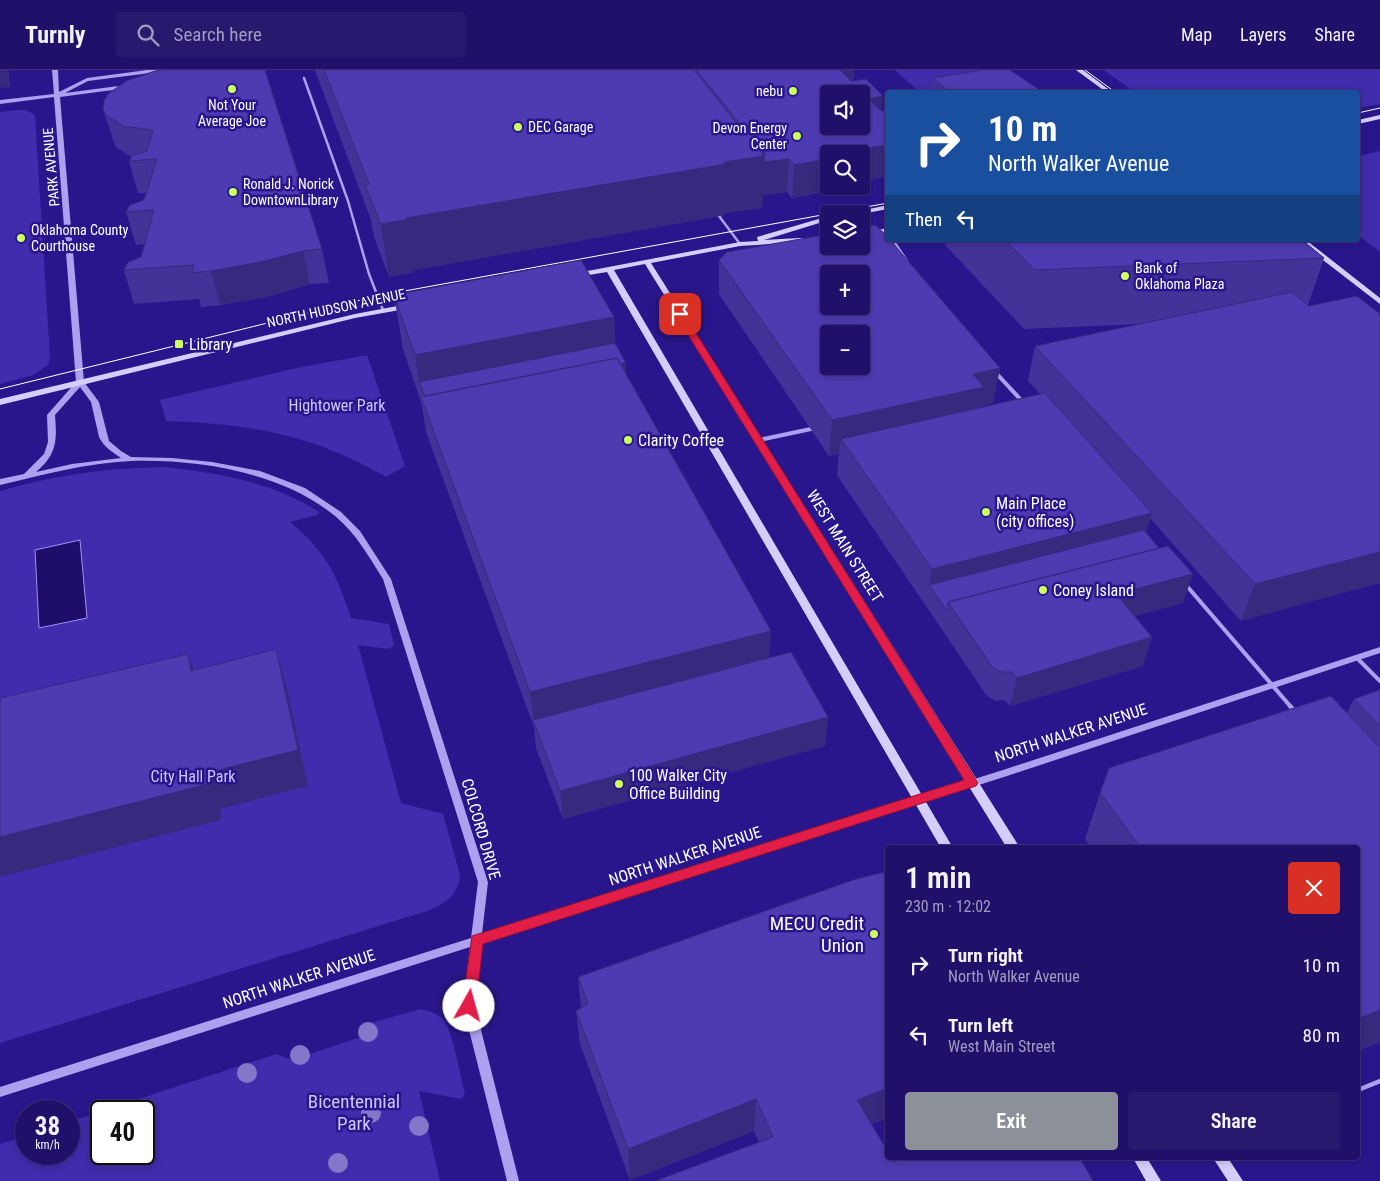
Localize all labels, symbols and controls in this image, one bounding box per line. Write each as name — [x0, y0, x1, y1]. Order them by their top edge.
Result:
search box — [116, 12, 466, 57]
text: Turnly — [25, 21, 86, 49]
icon: search — [134, 21, 162, 49]
text: Search here — [174, 23, 262, 46]
text: Map — [1181, 24, 1212, 45]
text: Layers — [1240, 24, 1287, 45]
text: Share — [1315, 24, 1355, 45]
marker: Not Your Average Joe — [226, 83, 238, 95]
place label: nebu — [756, 83, 783, 99]
marker: nebu — [787, 85, 799, 97]
map controls — [820, 85, 870, 375]
button: sound — [820, 85, 870, 135]
place label: Not Your Average Joe — [198, 97, 266, 129]
text: 10 m — [988, 109, 1057, 150]
icon: right — [905, 110, 970, 175]
place label: DEC Garage — [528, 119, 594, 135]
place label: Devon Energy Center — [712, 120, 787, 152]
marker: DEC Garage — [512, 121, 524, 133]
street label: PARK AVENUE — [40, 127, 62, 207]
marker: Devon Energy Center — [791, 130, 803, 142]
button: search — [820, 145, 870, 195]
text: North Walker Avenue — [988, 151, 1169, 176]
place label: Ronald J. Norick DowntownLibrary — [243, 176, 339, 208]
marker: Ronald J. Norick DowntownLibrary — [227, 186, 239, 198]
button: layers — [820, 205, 870, 255]
icon: left — [952, 205, 980, 233]
text: Then — [905, 208, 942, 231]
place label: Oklahoma County Courthouse — [31, 222, 129, 254]
marker: Oklahoma County Courthouse — [15, 232, 27, 244]
place label: Bank of Oklahoma Plaza — [1135, 260, 1224, 292]
button: + — [820, 265, 870, 315]
marker: Bank of Oklahoma Plaza — [1119, 270, 1131, 282]
street label: NORTH HUDSON AVENUE — [265, 286, 407, 330]
pin — [659, 293, 701, 335]
icon: arrive — [666, 300, 694, 328]
button: − — [820, 325, 870, 375]
place label: Library — [189, 335, 232, 354]
marker: Library — [173, 338, 185, 350]
park label: Hightower Park — [289, 396, 386, 415]
place label: Clarity Coffee — [638, 431, 724, 450]
marker: Clarity Coffee — [622, 434, 634, 446]
street label: WEST MAIN STREET — [803, 486, 887, 606]
place label: Main Place (city offices) — [996, 494, 1074, 531]
marker: Main Place (city offices) — [980, 506, 992, 518]
place label: Coney Island — [1053, 581, 1134, 600]
marker: Coney Island — [1037, 584, 1049, 596]
street label: NORTH WALKER AVENUE — [992, 699, 1150, 767]
place label: 100 Walker City Office Building — [629, 766, 727, 803]
park label: City Hall Park — [151, 767, 236, 786]
street label: COLCORD DRIVE — [457, 776, 505, 882]
marker: 100 Walker City Office Building — [613, 778, 625, 790]
street label: NORTH WALKER AVENUE — [606, 822, 764, 890]
text: 1 min — [905, 860, 971, 895]
button: close — [1288, 862, 1340, 914]
text: 230 m · 12:02 — [905, 897, 991, 916]
place label: MECU Credit Union — [770, 912, 864, 957]
marker: MECU Credit Union — [868, 928, 880, 940]
text: Turn right — [948, 944, 1023, 967]
street label: NORTH WALKER AVENUE — [220, 945, 378, 1013]
icon: right — [905, 951, 933, 979]
text: 10 m — [1303, 954, 1340, 977]
text: North Walker Avenue — [948, 967, 1080, 986]
position arrow — [442, 979, 494, 1031]
text: Turn left — [948, 1014, 1013, 1037]
icon: left — [905, 1021, 933, 1049]
text: 80 m — [1303, 1024, 1340, 1047]
text: West Main Street — [948, 1037, 1055, 1056]
park label: Bicentennial Park — [308, 1090, 400, 1135]
button: Exit — [905, 1092, 1118, 1150]
button: Share — [1128, 1092, 1340, 1150]
speed limit sign: 40 — [90, 1100, 155, 1165]
text: 38 — [35, 1112, 60, 1141]
text: km/h — [35, 1138, 60, 1152]

